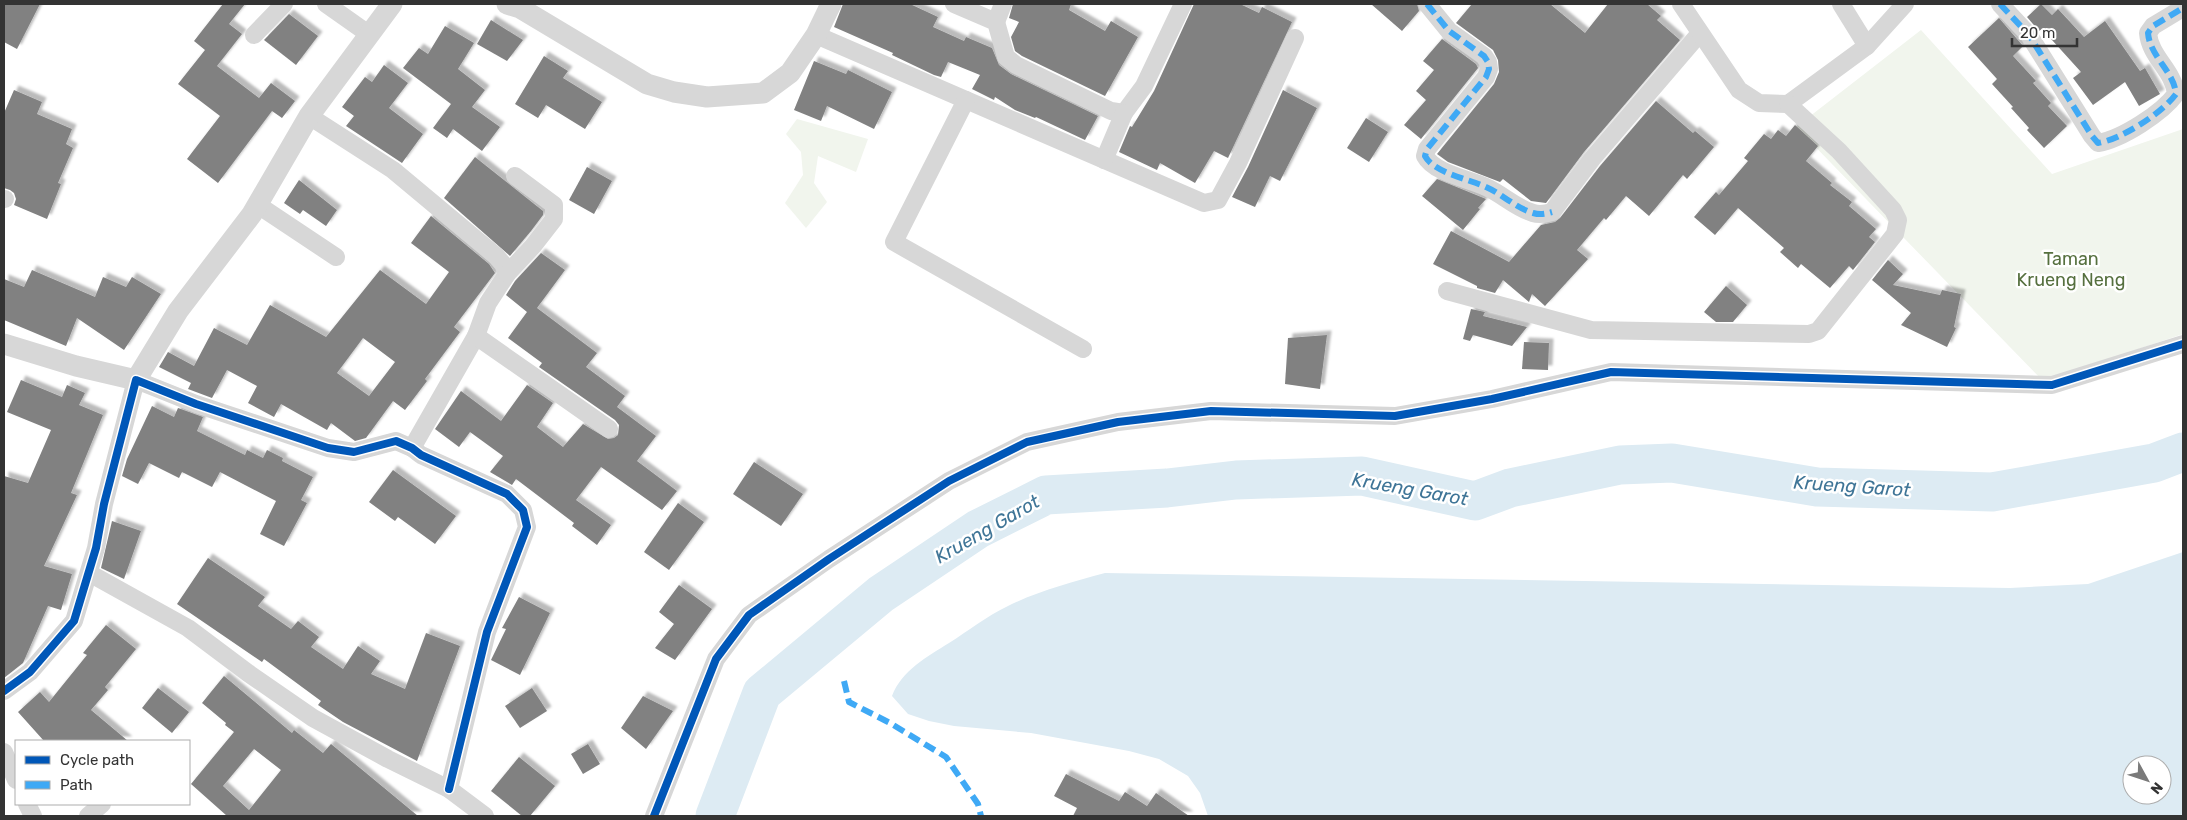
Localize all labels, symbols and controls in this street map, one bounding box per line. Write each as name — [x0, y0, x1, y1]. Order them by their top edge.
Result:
scale bar — [2012, 15, 2077, 47]
text: 20 m — [2020, 24, 2055, 42]
park label: Taman Krueng Neng — [2017, 248, 2125, 291]
water label: Krueng Garot — [1350, 467, 1470, 511]
water label: Krueng Garot — [1793, 470, 1912, 502]
water label: Krueng Garot — [930, 489, 1044, 568]
legend — [15, 740, 190, 805]
text: Cycle path — [60, 751, 134, 769]
north arrow — [2122, 755, 2172, 805]
text: Path — [60, 776, 93, 794]
text: N — [2147, 779, 2166, 797]

